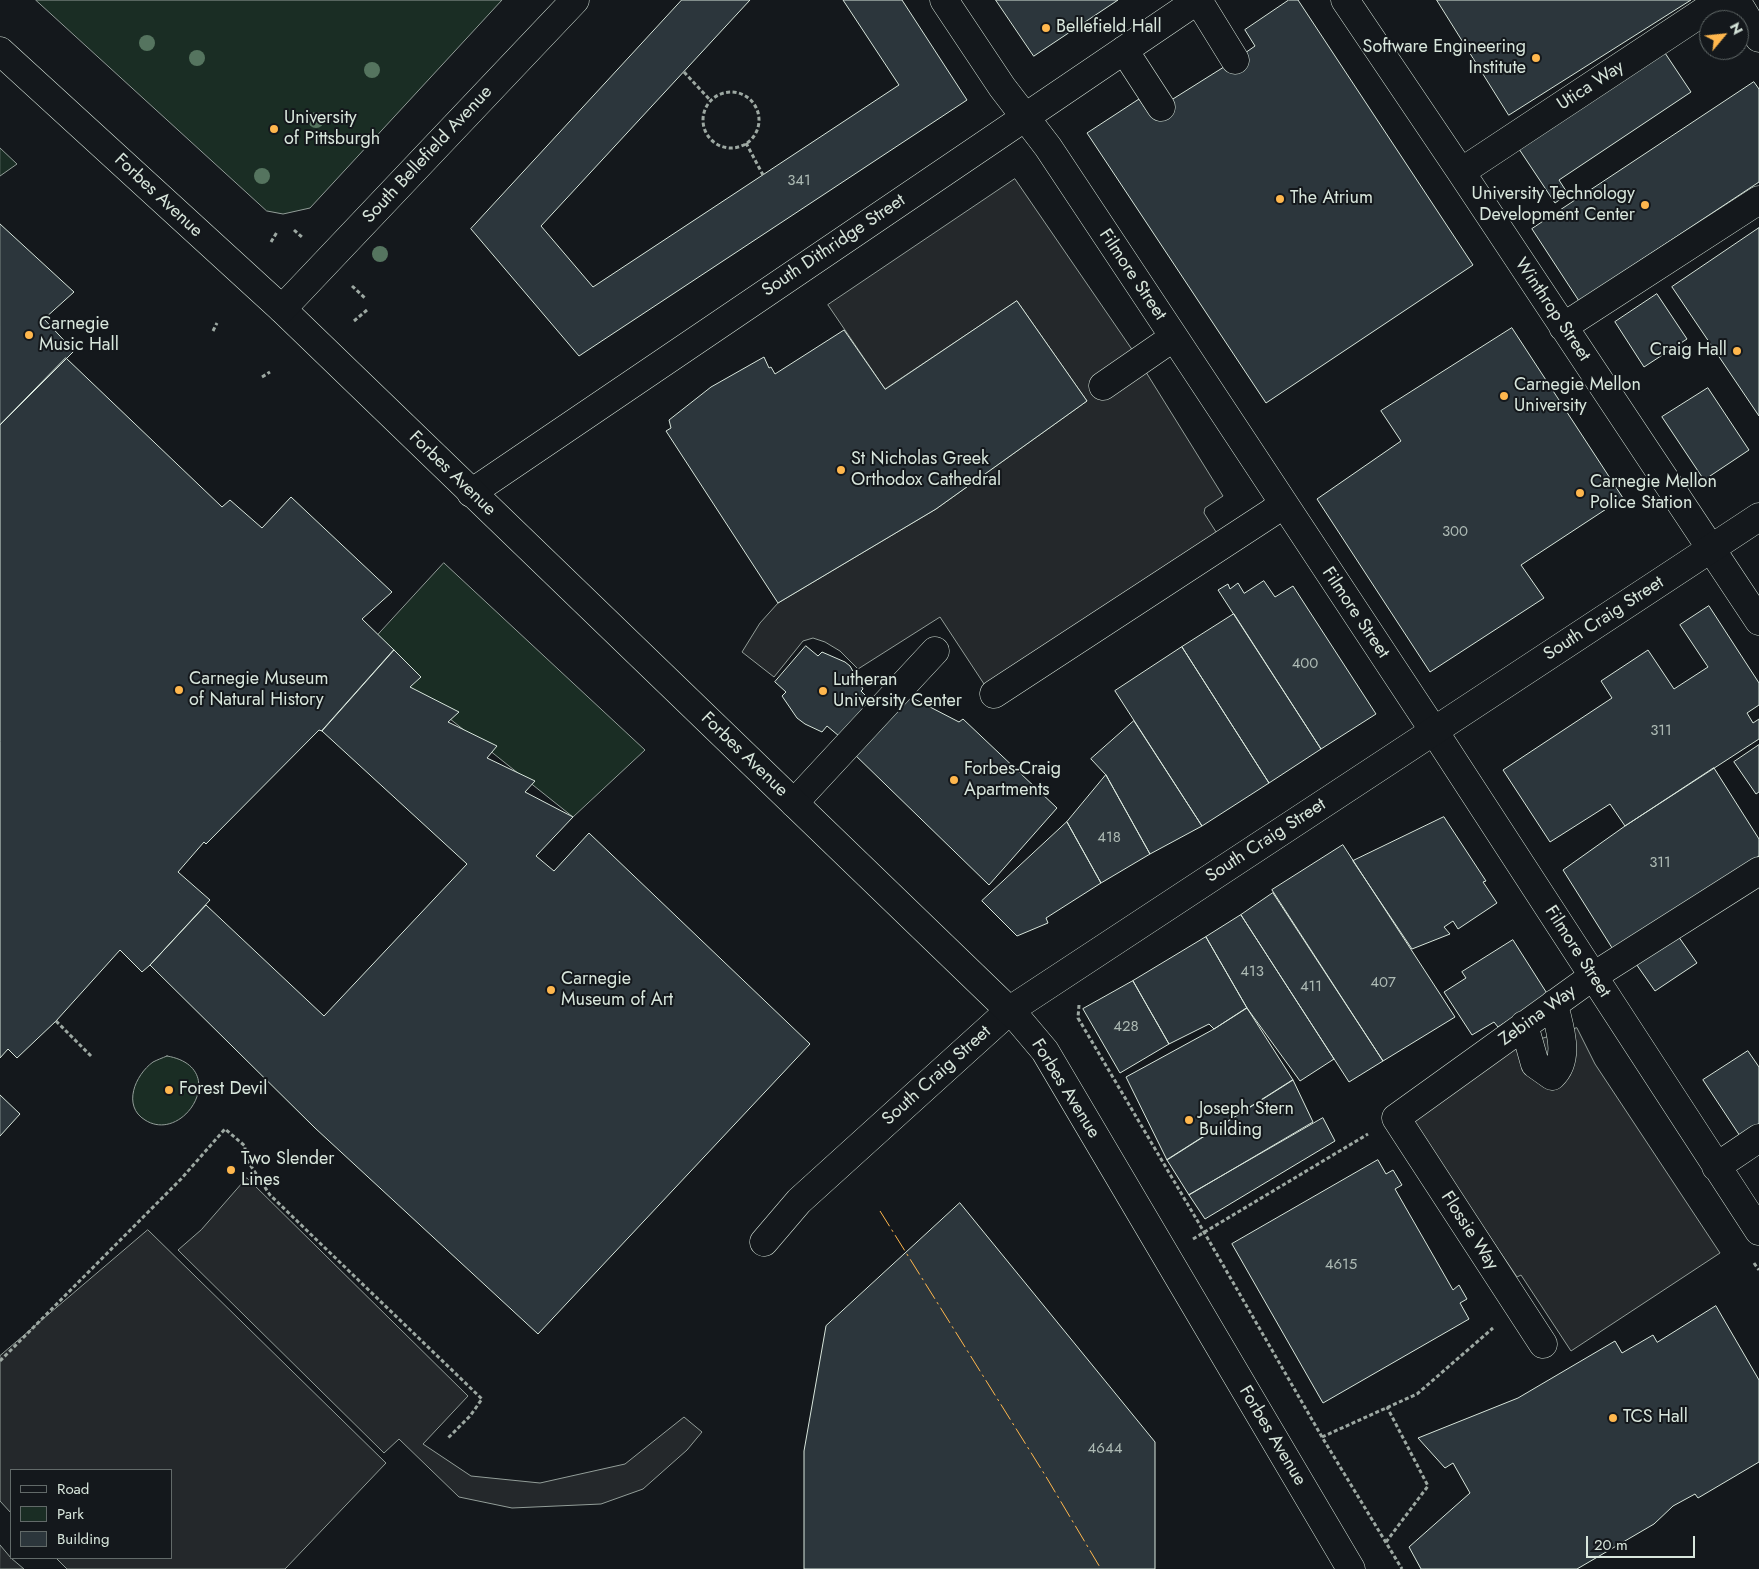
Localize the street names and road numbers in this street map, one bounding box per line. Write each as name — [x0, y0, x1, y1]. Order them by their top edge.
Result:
street label: Utica Way — [1553, 56, 1629, 116]
street label: South Bellefield Avenue — [359, 82, 497, 228]
street label: Forbes Avenue — [109, 150, 207, 242]
street label: South Dithridge Street — [758, 190, 910, 302]
street label: Filmore Street — [1094, 225, 1170, 325]
street label: Winthrop Street — [1509, 254, 1595, 366]
street label: Forbes Avenue — [404, 427, 500, 521]
street label: Filmore Street — [1317, 563, 1393, 663]
street label: South Craig Street — [1540, 572, 1668, 666]
street label: Forbes Avenue — [696, 708, 792, 802]
street label: South Craig Street — [1202, 794, 1330, 888]
street label: Filmore Street — [1539, 902, 1615, 1002]
street label: Zebina Way — [1495, 981, 1581, 1051]
street label: South Craig Street — [878, 1022, 996, 1130]
street label: Forbes Avenue — [1026, 1035, 1104, 1143]
street label: Flossie Way — [1436, 1188, 1502, 1274]
street label: Forbes Avenue — [1234, 1382, 1310, 1490]

